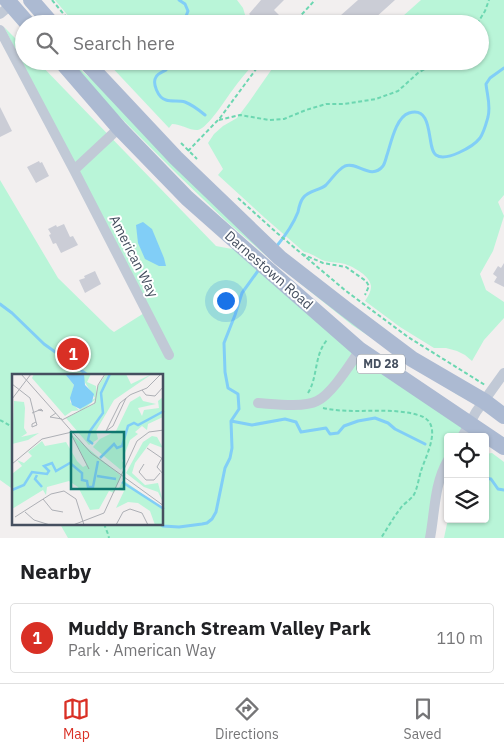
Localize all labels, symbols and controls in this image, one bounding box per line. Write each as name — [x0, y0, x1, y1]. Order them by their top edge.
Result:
search box — [15, 15, 489, 70]
icon: search — [33, 29, 61, 57]
text: Search here — [73, 31, 175, 55]
street label: American Way — [106, 212, 162, 300]
street label: Darnestown Road — [221, 227, 317, 313]
your location — [213, 288, 239, 314]
pin: 1 — [57, 335, 89, 373]
road number: MD 28 — [357, 354, 405, 374]
inset map — [12, 374, 164, 526]
map controls — [444, 433, 489, 523]
button: locate — [444, 433, 489, 478]
button: layers — [444, 478, 489, 523]
text: Nearby — [20, 557, 91, 585]
text: Muddy Branch Stream Valley Park — [68, 616, 371, 640]
text: 1 — [32, 628, 42, 648]
text: 110 m — [436, 628, 483, 648]
text: Park · American Way — [68, 640, 216, 660]
tab: Map — [62, 695, 90, 743]
tab: Directions — [215, 695, 279, 743]
tab: Saved — [404, 695, 442, 743]

